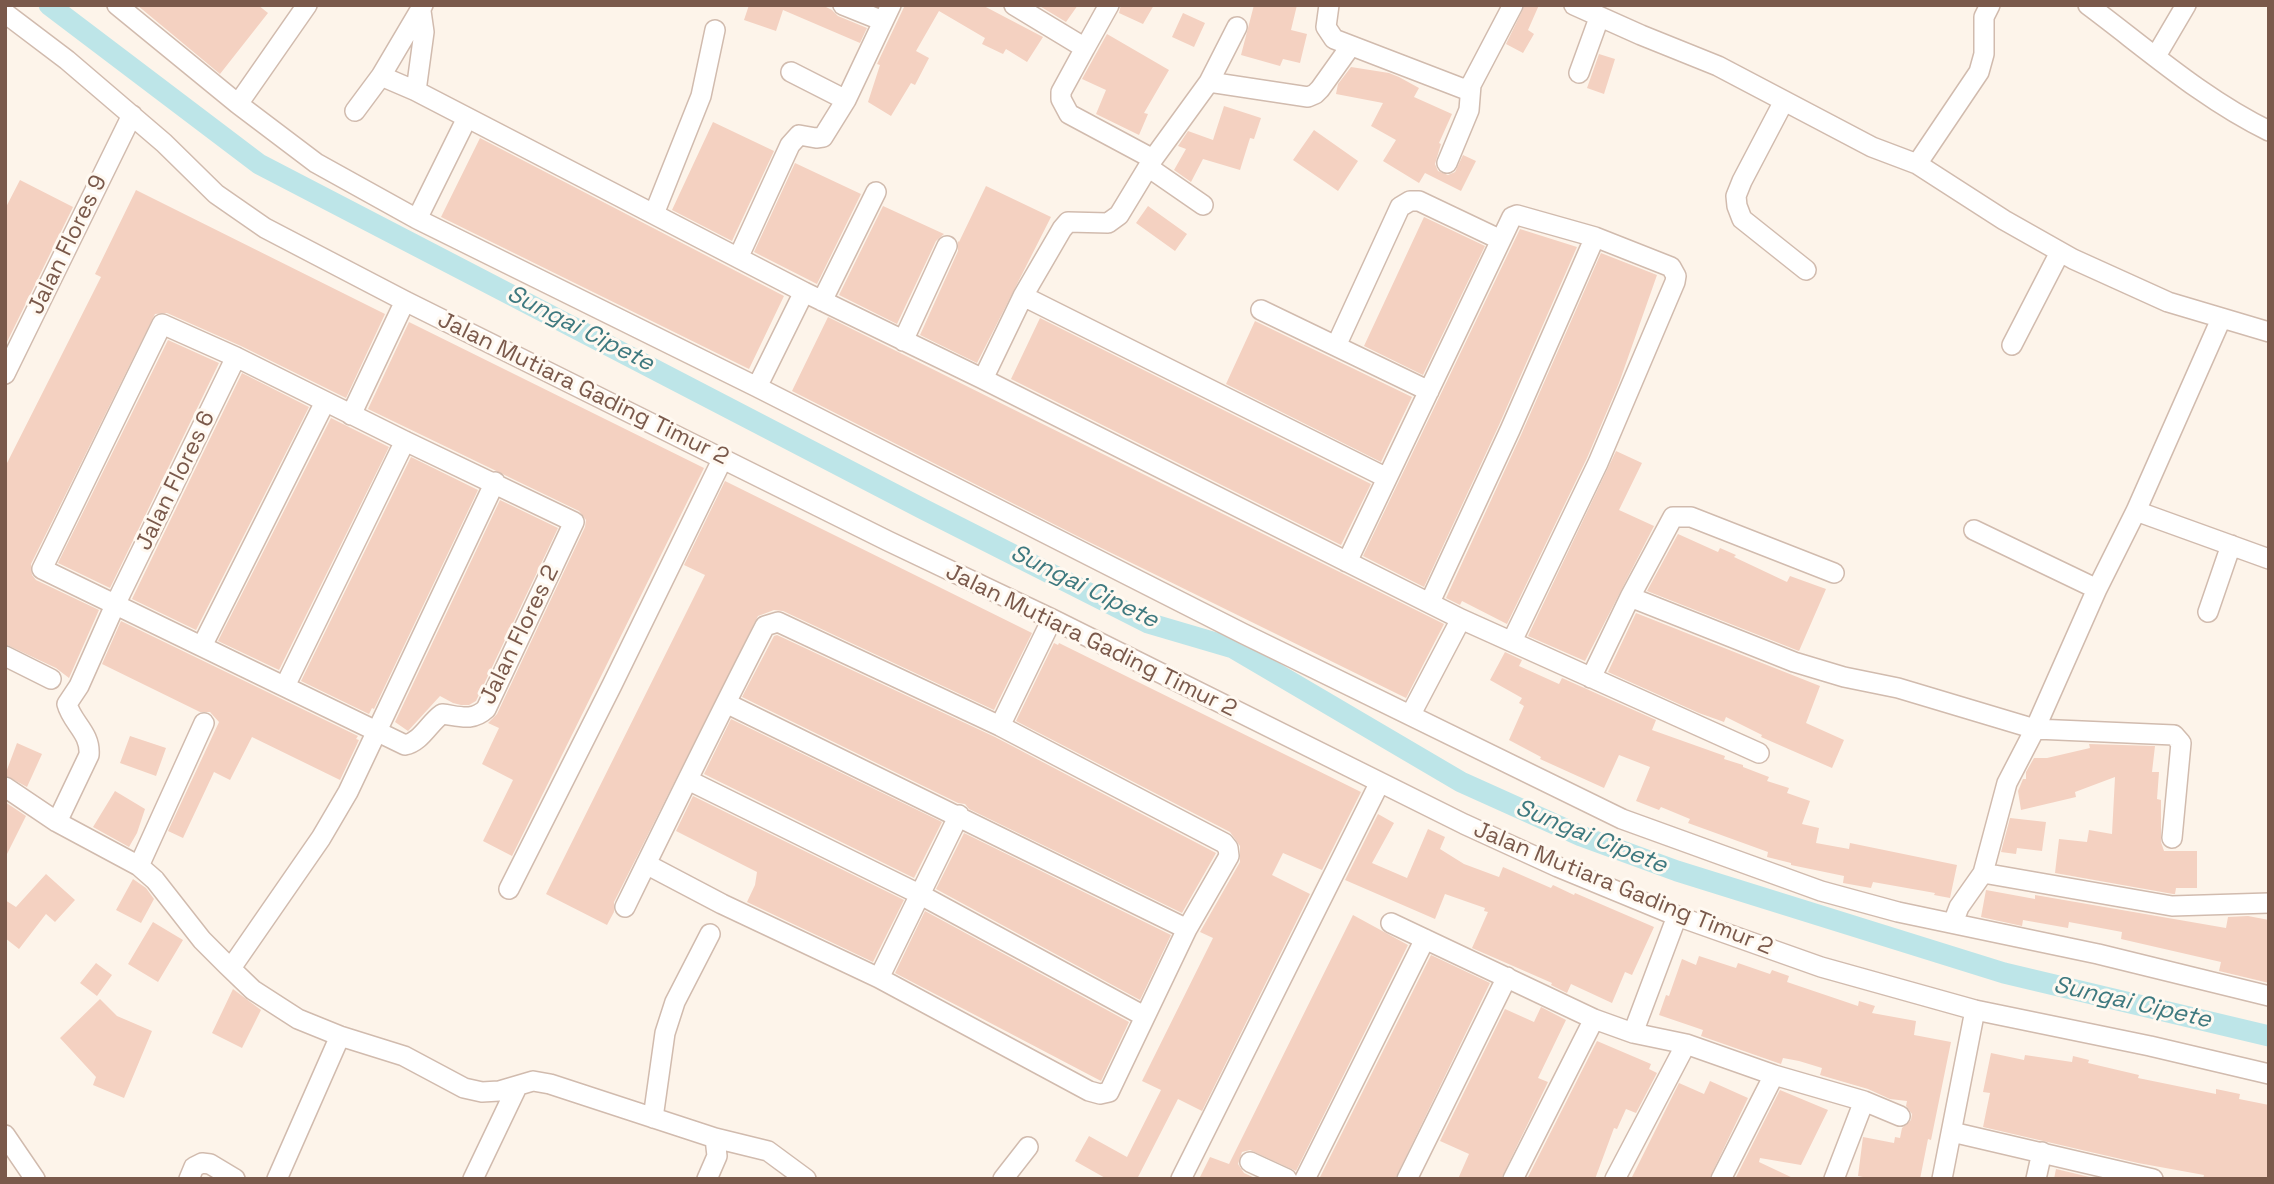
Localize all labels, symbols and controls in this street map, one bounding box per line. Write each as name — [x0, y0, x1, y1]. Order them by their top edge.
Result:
street label: Jalan Flores 9 — [22, 171, 114, 319]
water label: Sungai Cipete — [502, 280, 658, 378]
street label: Jalan Mutiara Gading Timur 2 — [433, 306, 733, 472]
street label: Jalan Flores 6 — [130, 407, 222, 555]
water label: Sungai Cipete — [1005, 539, 1163, 635]
street label: Jalan Mutiara Gading Timur 2 — [941, 558, 1241, 724]
street label: Jalan Flores 2 — [474, 561, 566, 709]
water label: Sungai Cipete — [1511, 794, 1671, 880]
street label: Jalan Mutiara Gading Timur 2 — [1469, 816, 1777, 962]
water label: Sungai Cipete — [2050, 971, 2214, 1035]

